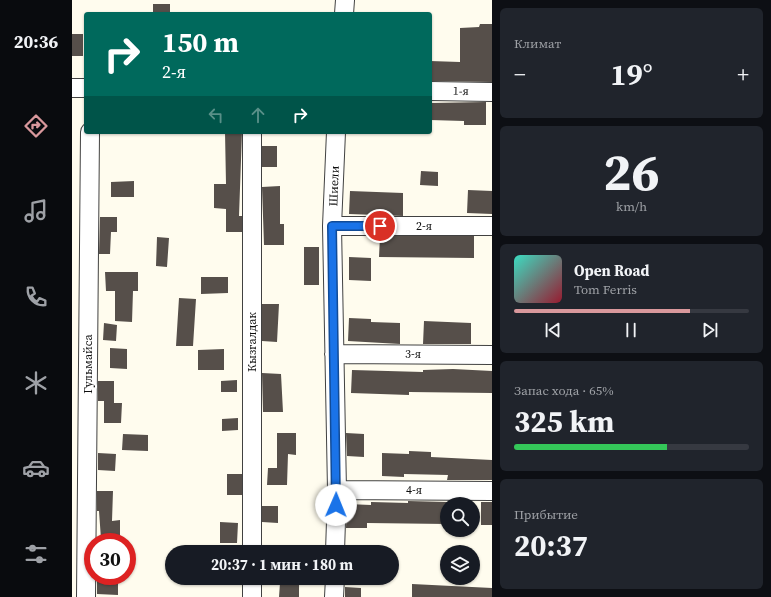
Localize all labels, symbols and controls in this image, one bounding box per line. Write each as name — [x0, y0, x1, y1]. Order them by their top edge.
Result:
text: 150 m — [162, 23, 239, 61]
icon: right — [96, 28, 148, 80]
text: 20:36 — [14, 29, 58, 54]
text: Климат — [514, 35, 561, 52]
text: 19° — [610, 54, 653, 95]
text: 2-я — [162, 59, 186, 84]
text: − — [514, 59, 526, 89]
text: + — [737, 59, 749, 89]
street label: 1-я — [453, 83, 469, 99]
icon: left — [205, 104, 227, 126]
icon: ahead — [247, 104, 269, 126]
icon: right — [289, 104, 311, 126]
icon: directions — [22, 112, 50, 140]
text: 26 — [603, 136, 660, 207]
street label: Шиели — [325, 165, 343, 207]
icon: music — [22, 197, 50, 225]
text: km/h — [616, 198, 647, 215]
pin — [363, 209, 397, 243]
icon: arrive — [369, 215, 391, 237]
street label: 2-я — [416, 218, 432, 234]
text: Open Road — [574, 260, 649, 281]
text: Tom Ferris — [574, 281, 637, 298]
icon: phone — [22, 283, 50, 311]
street label: Кызгалдак — [244, 312, 260, 372]
icon: previous — [542, 319, 564, 341]
icon: pause — [620, 319, 642, 341]
icon: next — [699, 319, 721, 341]
street label: Гульмайса — [80, 333, 96, 394]
street label: 3-я — [405, 346, 421, 362]
icon: climate — [22, 369, 50, 397]
text: Запас хода · 65% — [514, 382, 614, 399]
text: 325 km — [514, 401, 614, 442]
icon: car — [22, 454, 50, 482]
street label: 4-я — [406, 482, 422, 498]
position arrow — [315, 484, 357, 526]
map controls — [440, 497, 480, 585]
button: search — [440, 497, 480, 537]
text: Прибытие — [514, 506, 578, 523]
text: 20:37 — [514, 525, 588, 566]
speed limit sign: 30 — [84, 533, 136, 585]
icon: filters — [22, 540, 50, 568]
button: layers — [440, 545, 480, 585]
text: 20:37 · 1 мин · 180 m — [211, 554, 353, 575]

